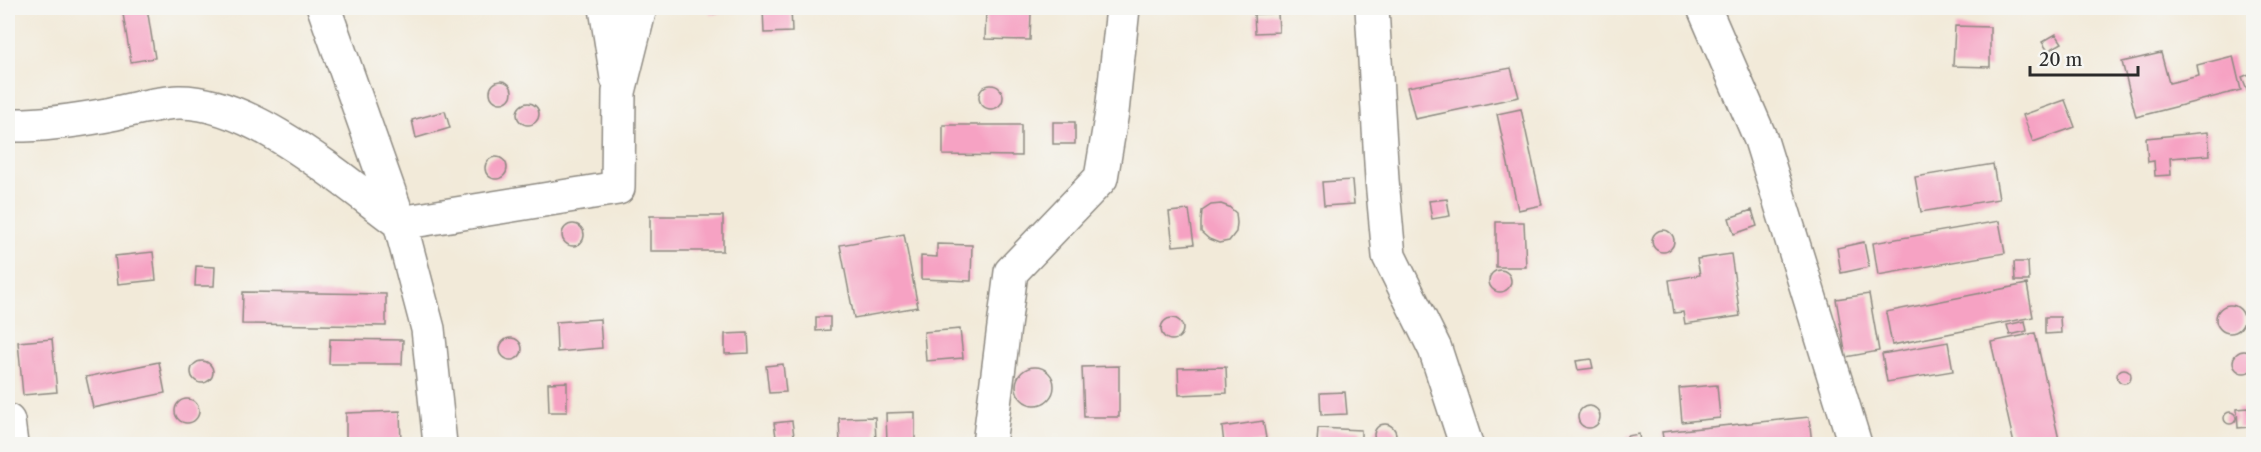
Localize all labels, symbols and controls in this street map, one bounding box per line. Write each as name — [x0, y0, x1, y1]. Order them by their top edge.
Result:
scale bar — [2030, 39, 2138, 77]
text: 20 m — [2039, 49, 2083, 71]

